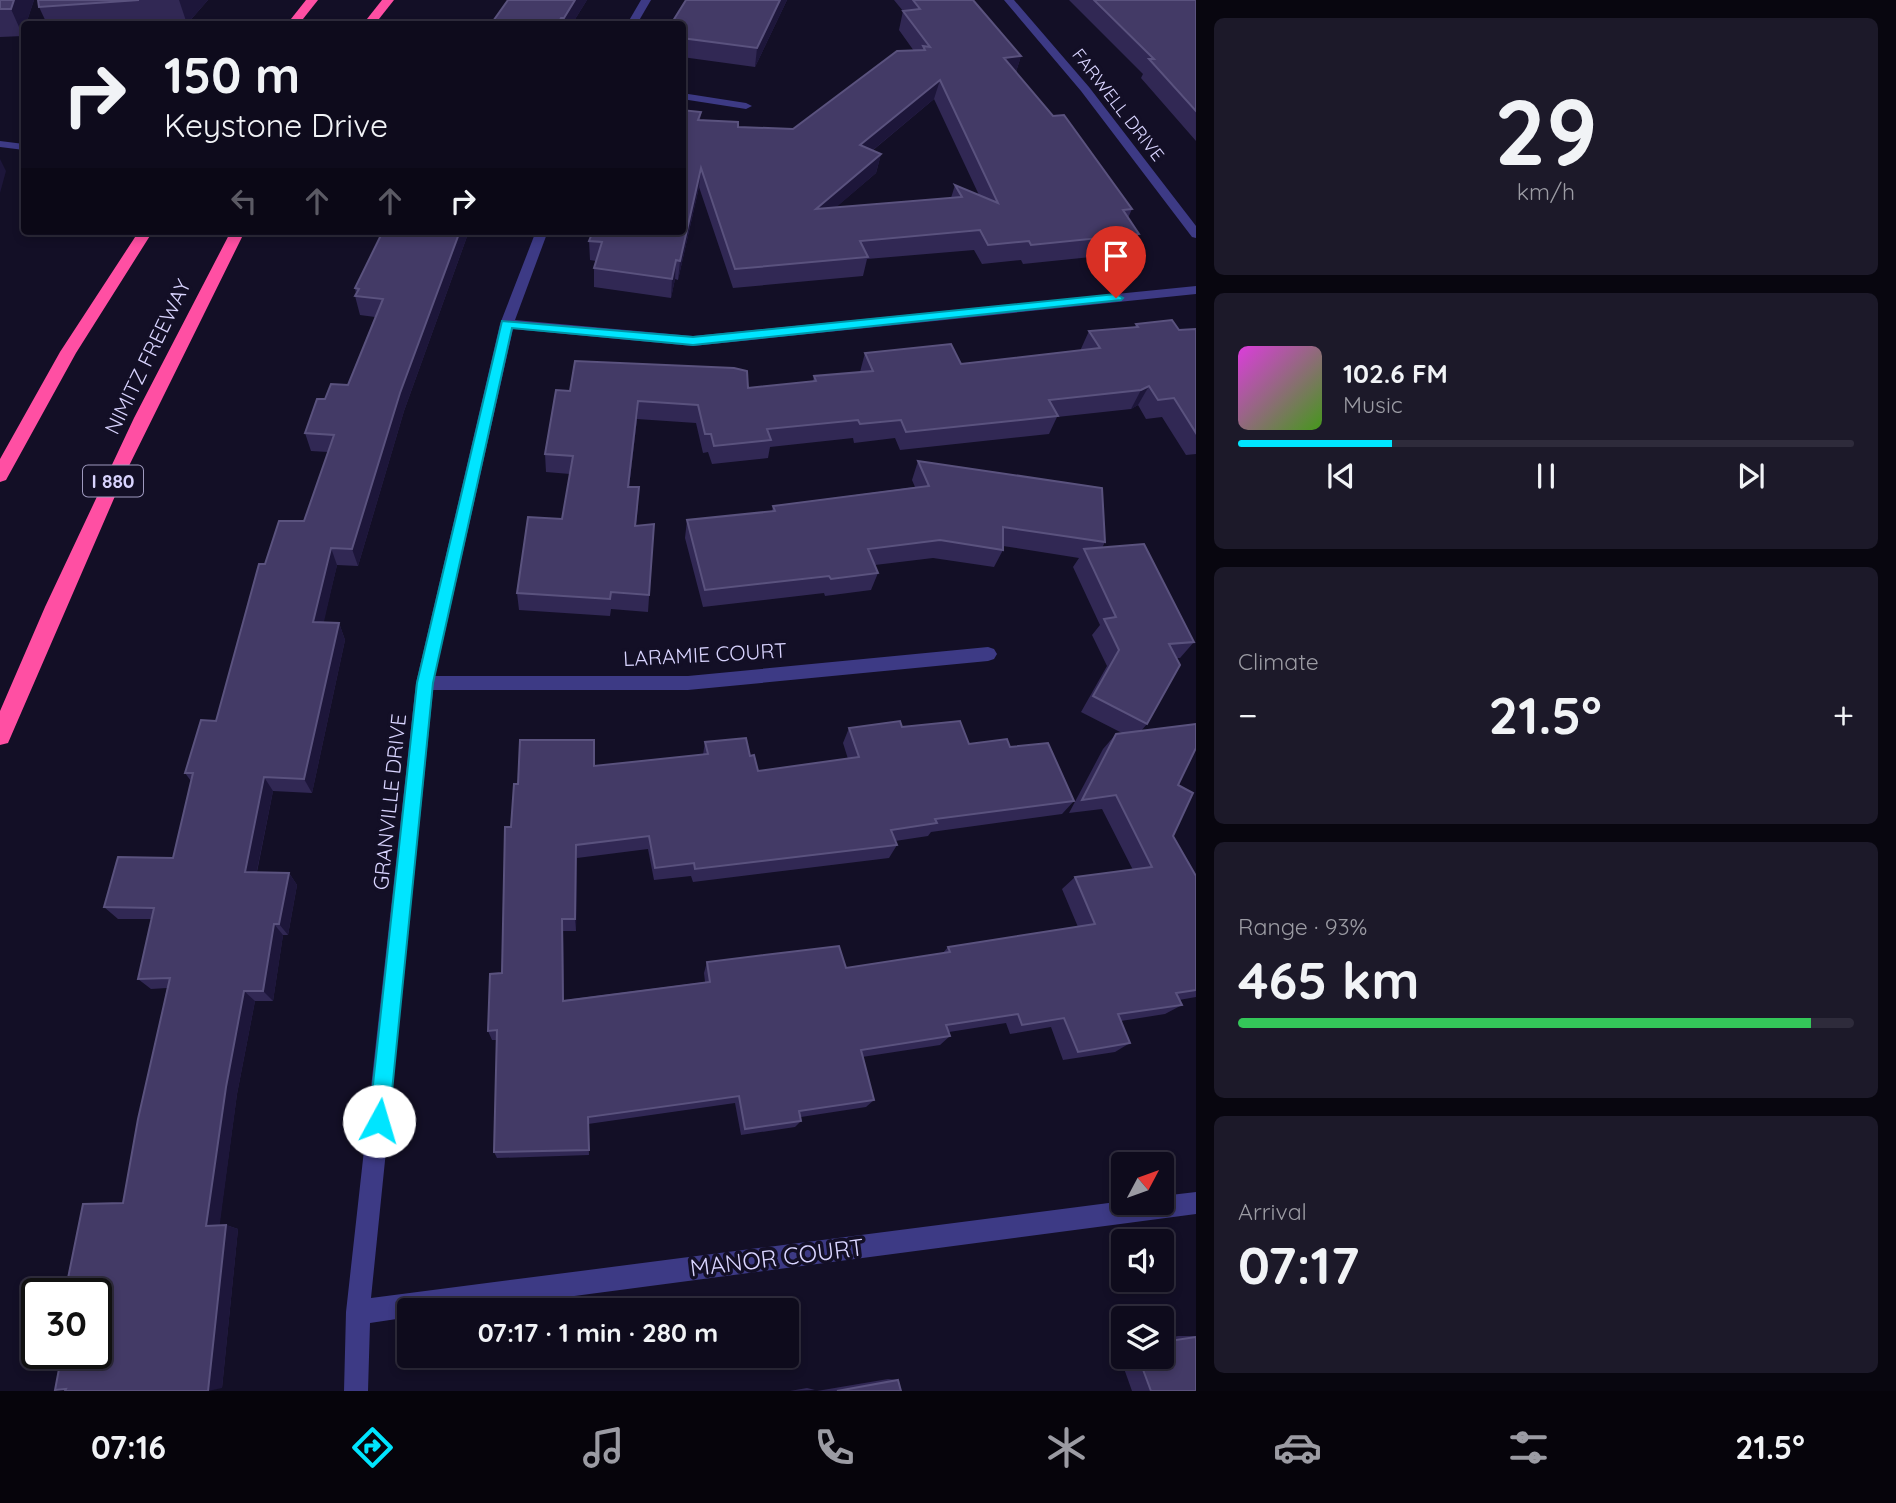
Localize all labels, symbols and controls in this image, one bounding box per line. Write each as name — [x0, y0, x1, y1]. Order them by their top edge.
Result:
text: 150 m — [164, 44, 300, 105]
street label: FARWELL DRIVE — [1067, 44, 1170, 166]
icon: right — [49, 49, 140, 140]
text: 29 — [1494, 74, 1598, 188]
text: Keystone Drive — [164, 105, 388, 145]
text: km/h — [1517, 177, 1575, 206]
icon: left — [225, 182, 263, 220]
icon: ahead — [298, 182, 336, 220]
icon: ahead — [371, 182, 409, 220]
icon: right — [444, 182, 482, 220]
pin — [1086, 226, 1146, 298]
icon: arrive — [1097, 237, 1135, 275]
street label: NIMITZ FREEWAY — [98, 275, 196, 438]
text: 102.6 FM — [1343, 357, 1448, 390]
text: Music — [1343, 390, 1403, 419]
icon: previous — [1322, 457, 1360, 495]
icon: pause — [1527, 457, 1565, 495]
icon: next — [1732, 457, 1770, 495]
road number: I 880 — [83, 466, 143, 496]
street label: LARAMIE COURT — [622, 637, 787, 671]
text: Climate — [1238, 647, 1319, 676]
text: 21.5° — [1489, 682, 1602, 747]
text: − — [1238, 691, 1258, 739]
text: + — [1833, 691, 1854, 739]
street label: GRANVILLE DRIVE — [367, 712, 411, 891]
text: Range · 93% — [1238, 912, 1367, 941]
text: 465 km — [1238, 947, 1419, 1012]
position arrow — [342, 1084, 416, 1158]
north arrow — [1111, 1152, 1174, 1214]
map controls — [1111, 1152, 1174, 1369]
text: Arrival — [1238, 1197, 1307, 1226]
button: sound — [1111, 1229, 1174, 1292]
street label: MANOR COURT — [688, 1231, 866, 1283]
text: 07:17 — [1238, 1232, 1359, 1297]
speed limit sign: 30 — [21, 1278, 112, 1369]
button: layers — [1111, 1306, 1174, 1369]
text: 07:17 · 1 min · 280 m — [478, 1316, 718, 1349]
icon: directions — [348, 1423, 397, 1472]
icon: music — [579, 1423, 628, 1472]
icon: phone — [810, 1423, 859, 1472]
icon: climate — [1042, 1423, 1091, 1472]
icon: car — [1273, 1423, 1322, 1472]
icon: filters — [1504, 1423, 1553, 1472]
text: 07:16 — [91, 1427, 166, 1467]
text: 21.5° — [1735, 1427, 1805, 1467]

